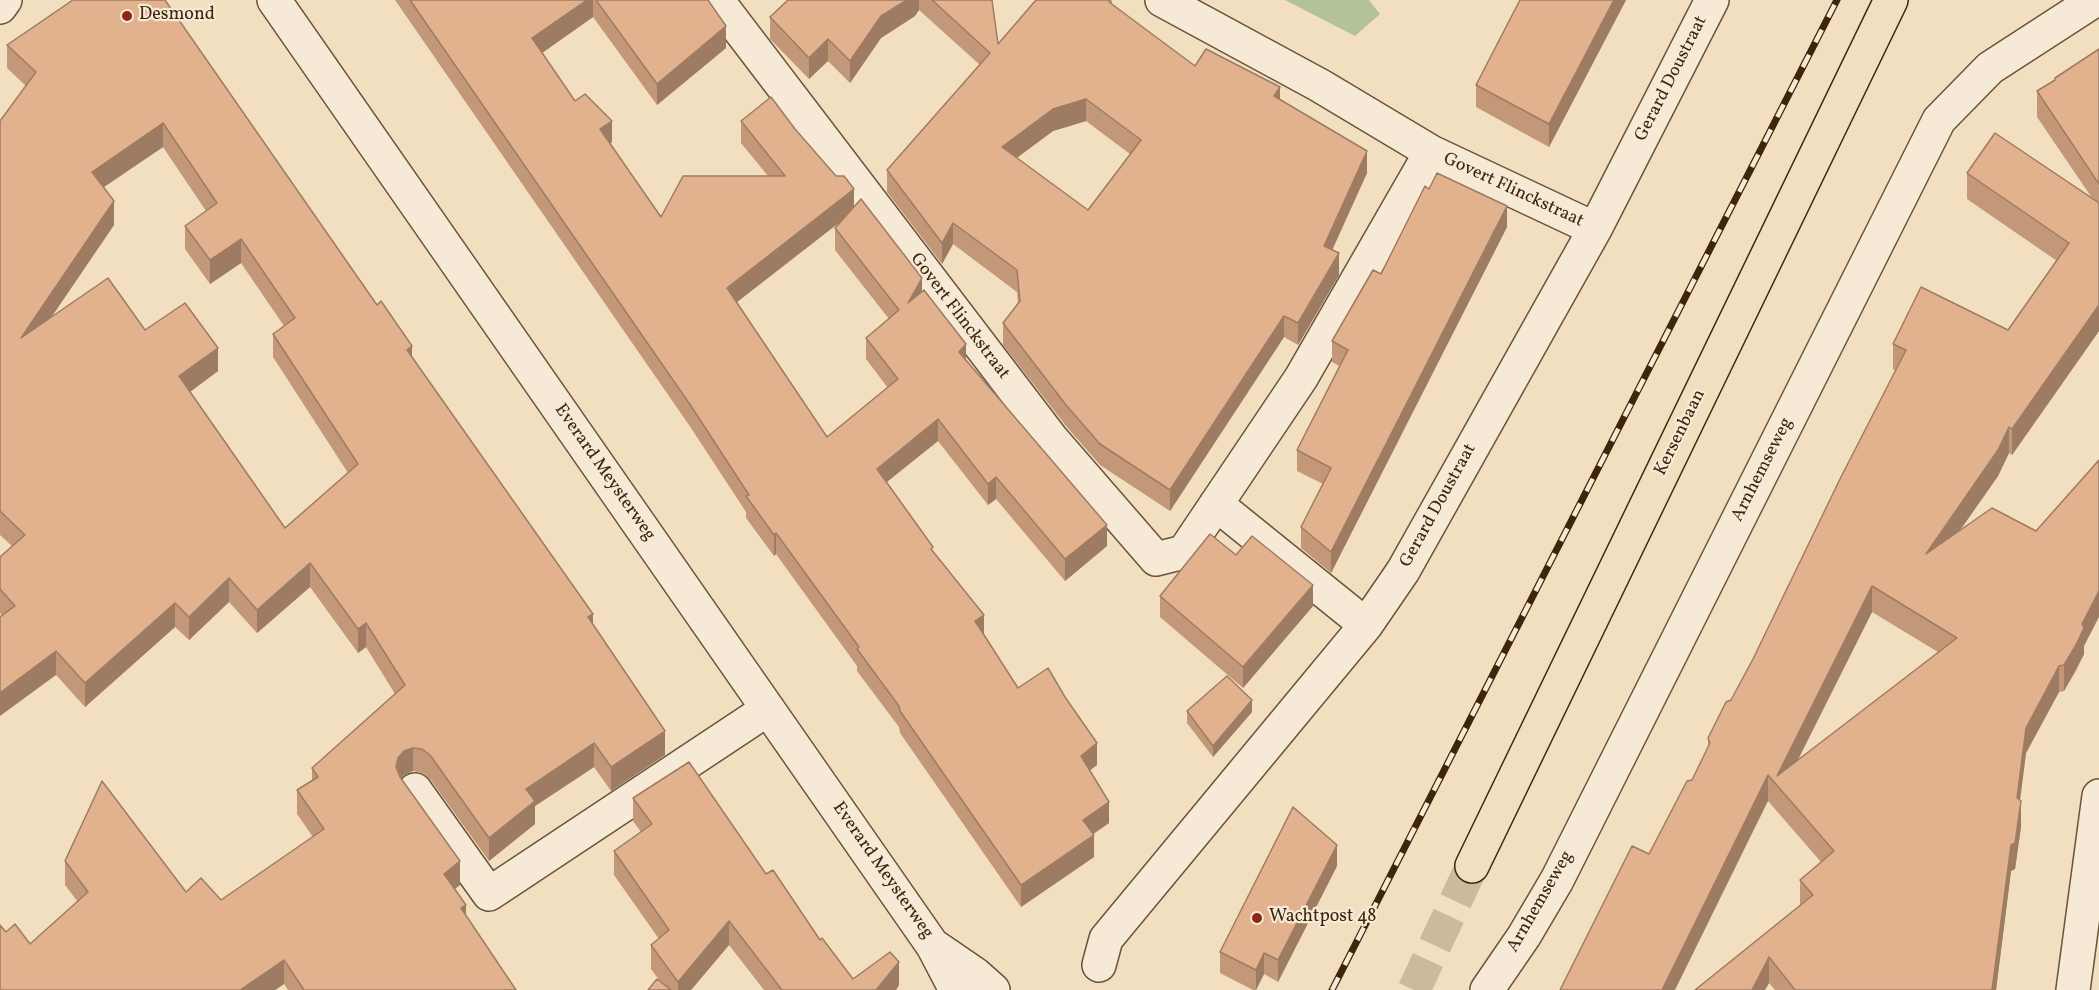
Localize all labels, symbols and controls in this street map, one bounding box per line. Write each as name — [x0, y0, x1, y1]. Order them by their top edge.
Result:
place label: Desmond — [139, 5, 215, 27]
marker: Desmond — [120, 9, 134, 23]
street label: Gerard Doustraat — [1631, 13, 1713, 145]
street label: Govert Flinckstraat — [1439, 149, 1587, 233]
street label: Govert Flinckstraat — [904, 250, 1014, 384]
street label: Kersenbaan — [1651, 386, 1711, 480]
street label: Everard Meysterweg — [549, 400, 659, 546]
street label: Arnhemseweg — [1728, 414, 1798, 526]
street label: Gerard Doustraat — [1396, 440, 1482, 572]
street label: Everard Meysterweg — [827, 798, 937, 944]
street label: Arnhemseweg — [1503, 847, 1579, 957]
place label: Wachtpost 48 — [1269, 907, 1376, 929]
marker: Wachtpost 48 — [1250, 911, 1264, 925]

